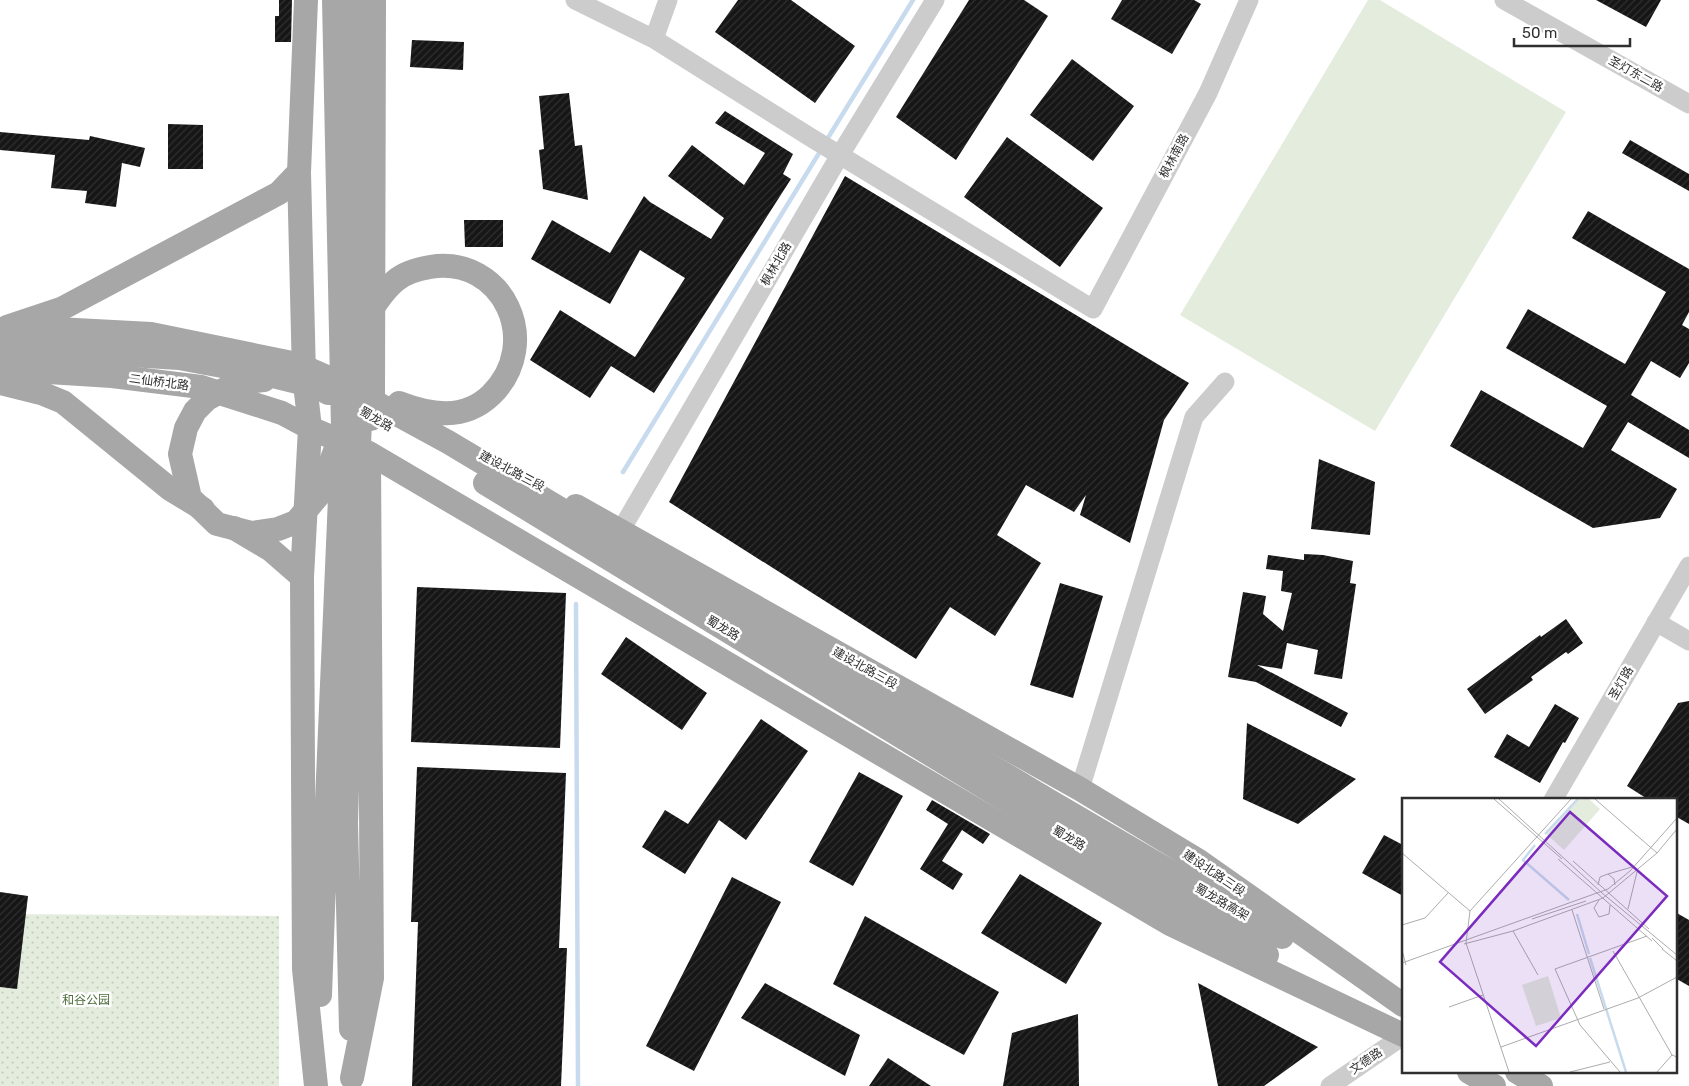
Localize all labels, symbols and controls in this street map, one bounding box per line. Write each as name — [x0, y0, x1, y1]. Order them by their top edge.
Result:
scale bar — [1514, 15, 1630, 47]
text: 50 m — [1522, 24, 1557, 42]
street label: 圣灯东二路 — [1606, 53, 1666, 95]
street label: 枫林南路 — [1157, 132, 1191, 180]
street label: 枫林北路 — [758, 240, 794, 288]
street label: 二仙桥北路 — [128, 371, 190, 393]
street label: 蜀龙路 — [357, 404, 395, 434]
street label: 建设北路三段 — [477, 448, 547, 494]
street label: 蜀龙路 — [704, 613, 742, 643]
street label: 建设北路三段 — [830, 644, 900, 692]
street label: 圣灯路 — [1606, 664, 1636, 702]
inset map — [1402, 798, 1676, 1074]
street label: 蜀龙路 — [1050, 823, 1088, 853]
street label: 建设北路三段 — [1180, 847, 1248, 899]
street label: 蜀龙路高架 — [1193, 881, 1251, 923]
park label: 和谷公园 — [62, 993, 110, 1007]
street label: 文德路 — [1347, 1045, 1385, 1077]

